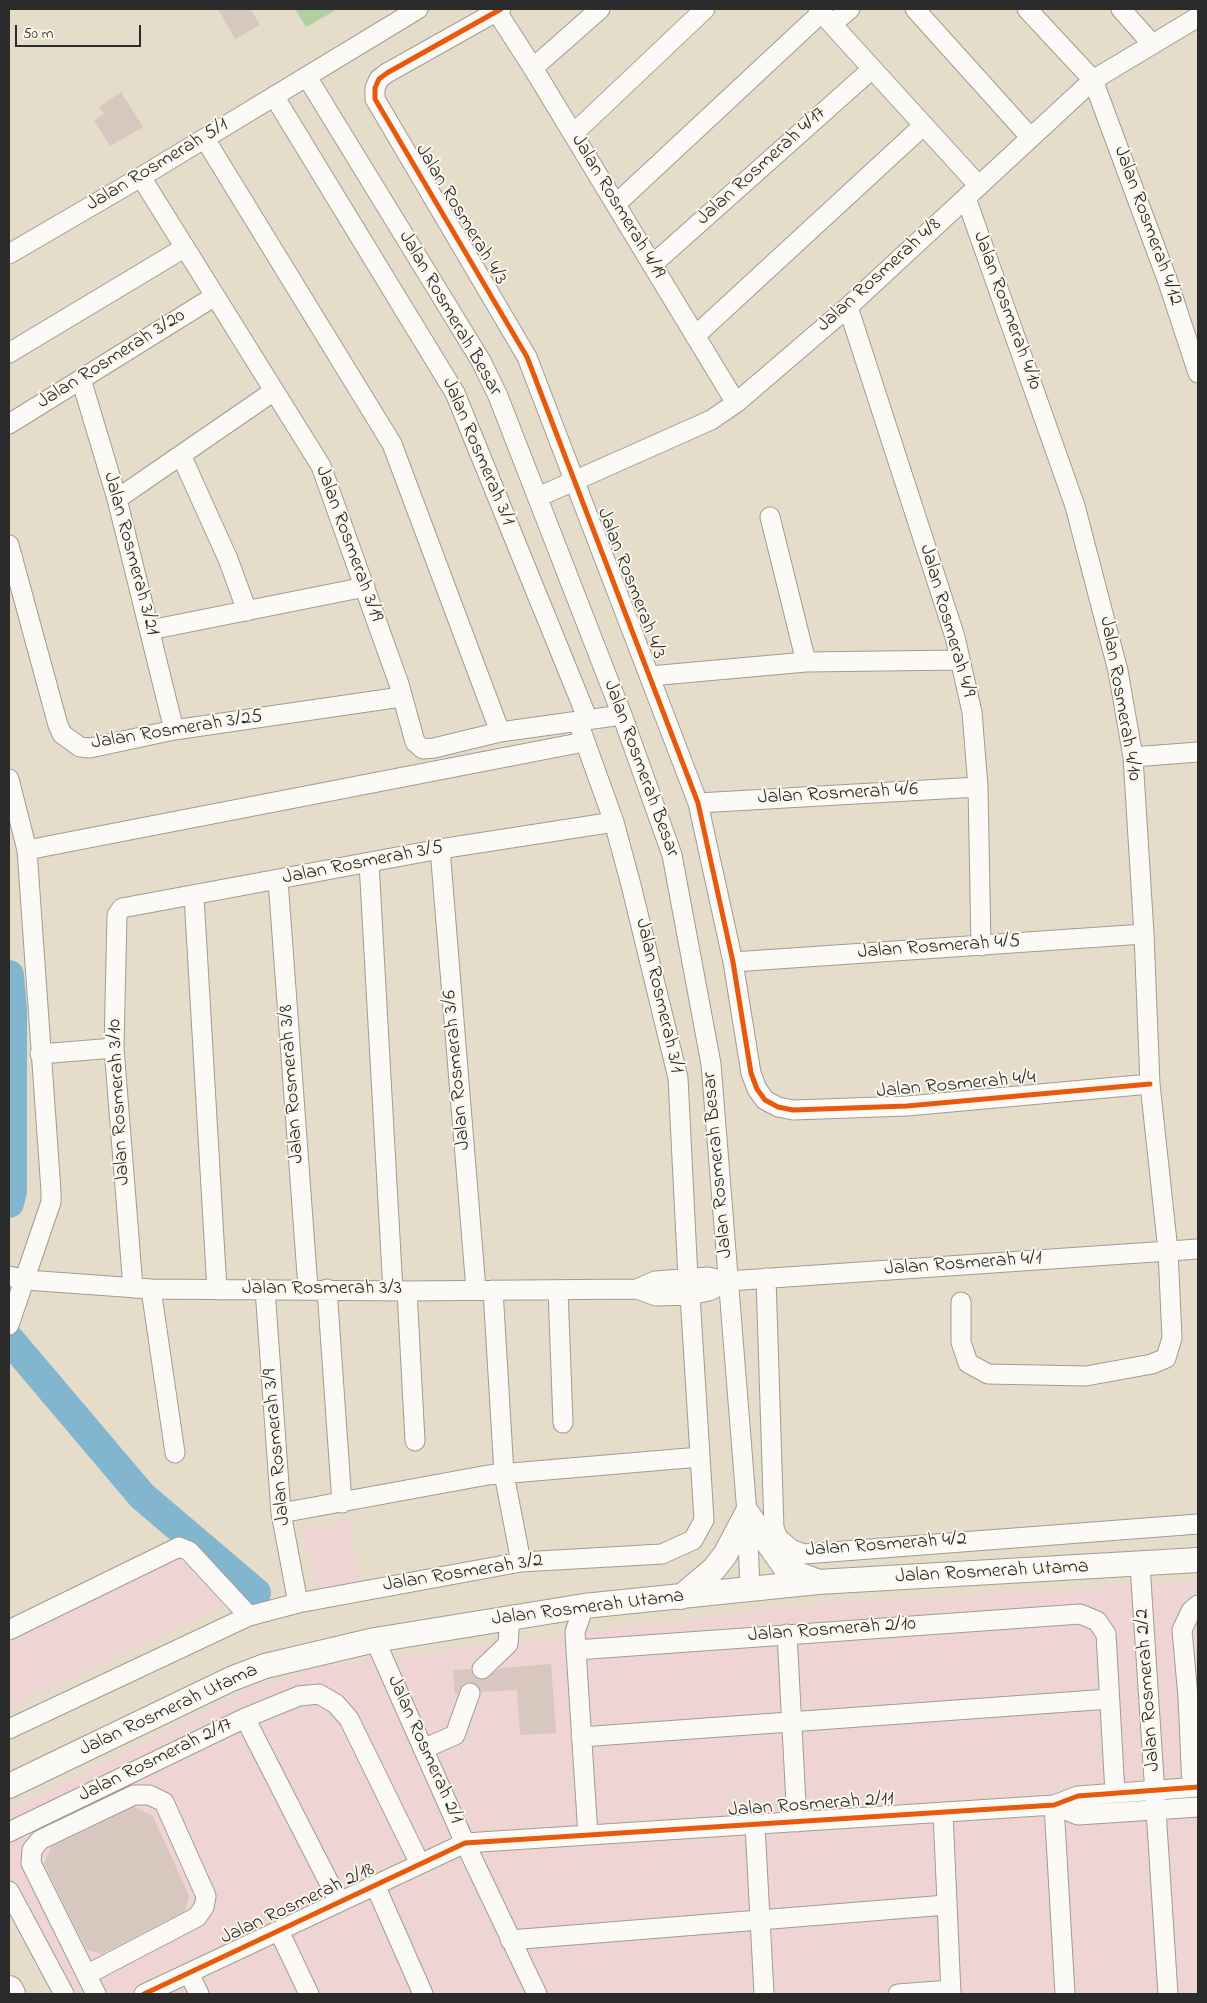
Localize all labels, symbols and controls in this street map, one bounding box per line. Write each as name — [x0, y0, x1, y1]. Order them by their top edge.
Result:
scale bar — [18, 15, 144, 47]
text: 50 m — [23, 23, 53, 45]
street label: Jalan Rosmerah 4/17 — [692, 102, 832, 232]
street label: Jalan Rosmerah 5/1 — [83, 114, 233, 218]
street label: Jalan Rosmerah 4/19 — [564, 131, 670, 283]
street label: Jalan Rosmerah 4/3 — [409, 140, 511, 290]
street label: Jalan Rosmerah 4/12 — [1107, 143, 1187, 309]
street label: Jalan Rosmerah 4/8 — [813, 214, 947, 338]
street label: Jalan Rosmerah Besar — [392, 227, 506, 401]
street label: Jalan Rosmerah 4/10 — [966, 229, 1046, 393]
street label: Jalan Rosmerah 3/20 — [33, 305, 191, 415]
street label: Jalan Rosmerah 3/1 — [435, 375, 519, 529]
street label: Jalan Rosmerah 3/19 — [309, 463, 387, 625]
street label: Jalan Rosmerah 3/21 — [97, 470, 163, 638]
street label: Jalan Rosmerah 4/3 — [590, 505, 670, 663]
street label: Jalan Rosmerah 4/9 — [913, 542, 979, 700]
street label: Jalan Rosmerah 4/10 — [1093, 615, 1145, 783]
street label: Jalan Rosmerah Besar — [597, 677, 683, 861]
street label: Jalan Rosmerah 3/25 — [90, 706, 264, 756]
street label: Jalan Rosmerah 4/6 — [757, 779, 919, 811]
street label: Jalan Rosmerah 3/5 — [281, 837, 445, 891]
street label: Jalan Rosmerah 3/1 — [629, 916, 687, 1076]
street label: Jalan Rosmerah 4/5 — [857, 930, 1021, 966]
street label: Jalan Rosmerah 3/6 — [439, 989, 477, 1151]
street label: Jalan Rosmerah 3/8 — [275, 1004, 311, 1164]
street label: Jalan Rosmerah 3/10 — [104, 1018, 136, 1186]
street label: Jalan Rosmerah 4/4 — [875, 1067, 1037, 1105]
street label: Jalan Rosmerah Besar — [699, 1071, 739, 1259]
street label: Jalan Rosmerah 4/1 — [883, 1248, 1043, 1282]
street label: Jalan Rosmerah 3/3 — [242, 1278, 402, 1302]
street label: Jalan Rosmerah 3/9 — [259, 1367, 297, 1527]
street label: Jalan Rosmerah 4/2 — [805, 1528, 967, 1564]
street label: Jalan Rosmerah 3/2 — [381, 1550, 545, 1598]
street label: Jalan Rosmerah Utama — [895, 1556, 1089, 1590]
street label: Jalan Rosmerah Utama — [490, 1585, 686, 1633]
street label: Jalan Rosmerah 2/2 — [1131, 1608, 1167, 1772]
street label: Jalan Rosmerah 2/10 — [747, 1613, 917, 1649]
street label: Jalan Rosmerah Utama — [76, 1659, 262, 1763]
street label: Jalan Rosmerah 2/1 — [381, 1672, 467, 1828]
street label: Jalan Rosmerah 2/17 — [75, 1713, 237, 1809]
street label: Jalan Rosmerah 2/11 — [727, 1788, 895, 1824]
street label: Jalan Rosmerah 2/18 — [217, 1859, 379, 1951]

